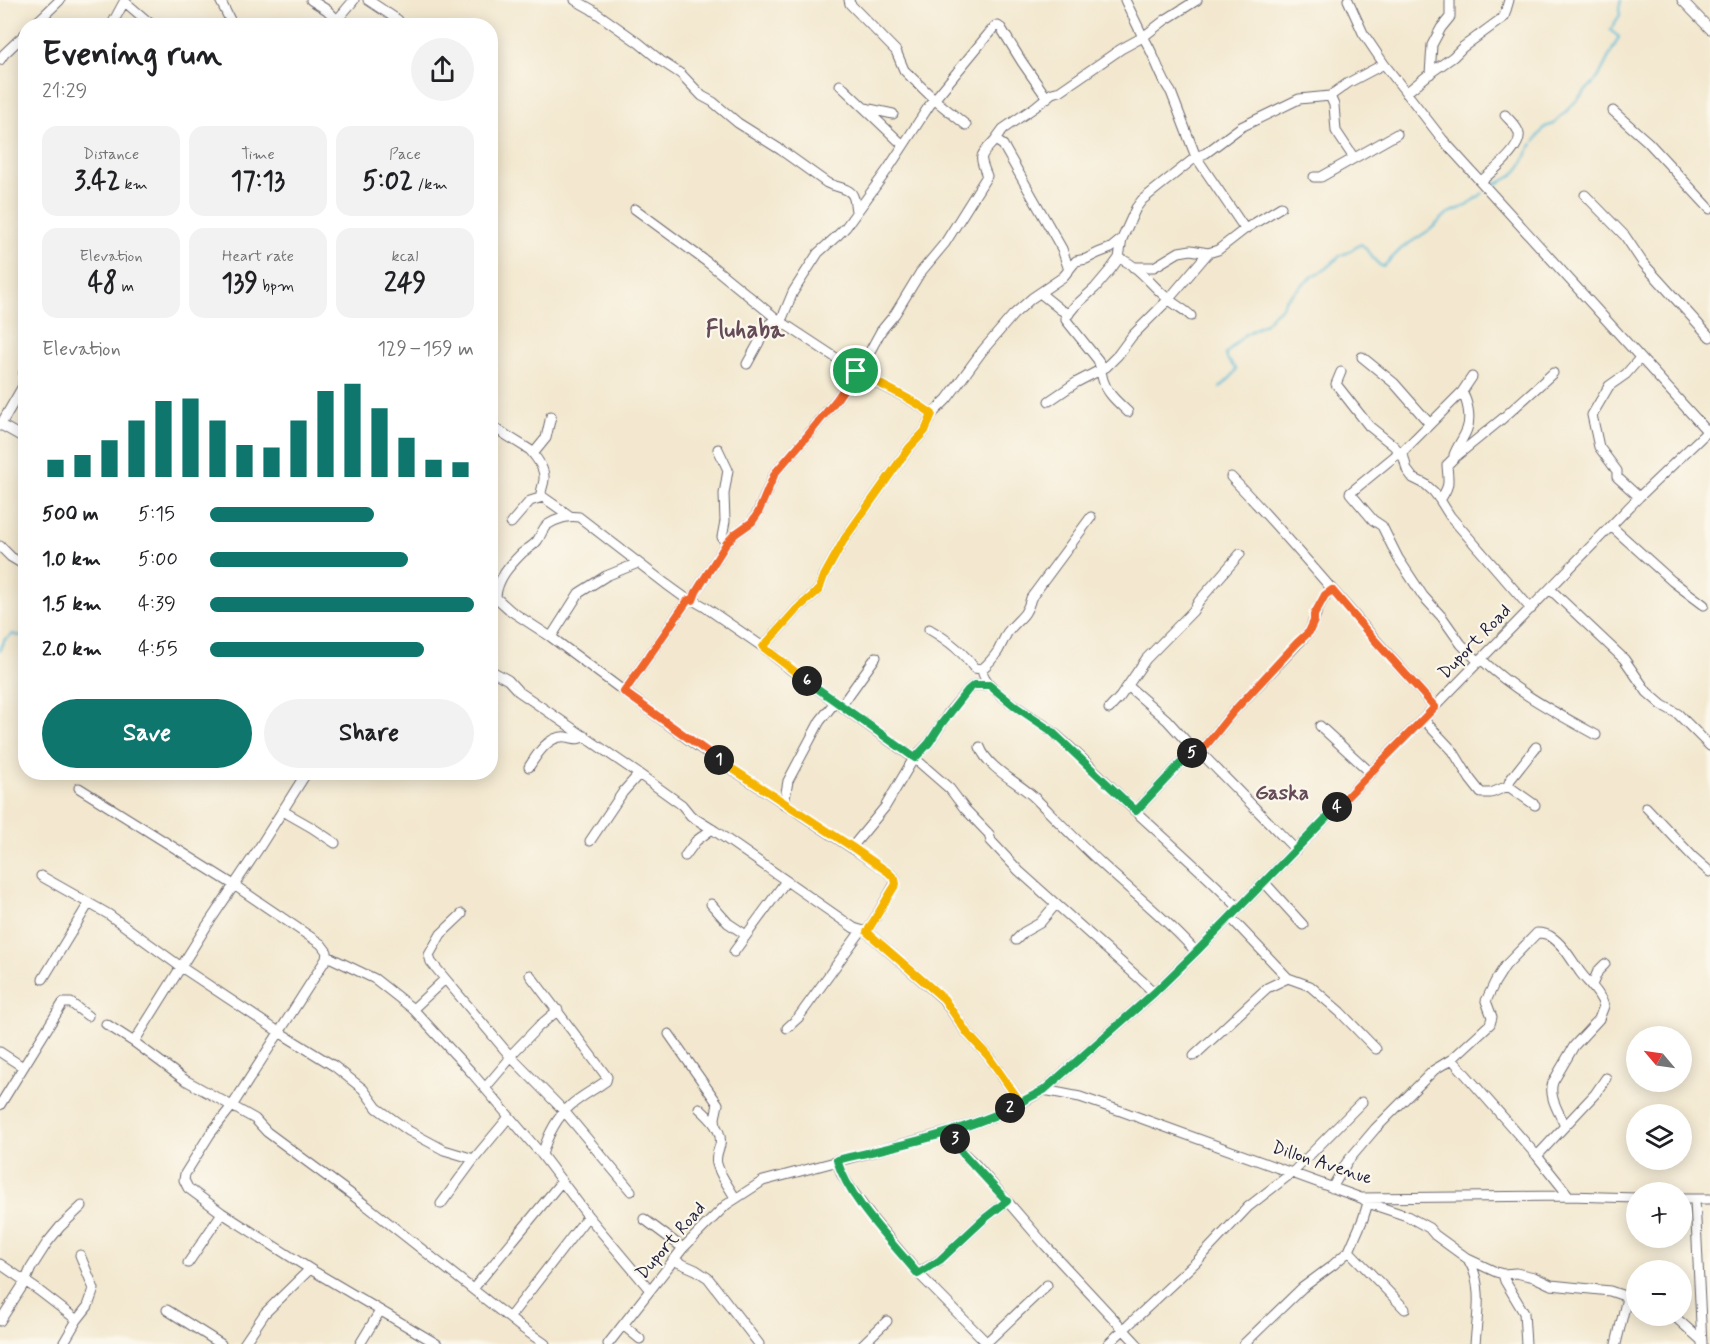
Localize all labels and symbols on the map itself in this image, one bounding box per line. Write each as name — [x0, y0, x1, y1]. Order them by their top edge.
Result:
district label: Fluhaba — [706, 315, 785, 346]
pin — [830, 345, 881, 396]
street label: Duport Road — [1433, 599, 1517, 685]
pin: 6 — [792, 666, 822, 696]
pin: 5 — [1177, 738, 1207, 768]
pin: 1 — [704, 745, 734, 775]
district label: Gaska — [1255, 779, 1309, 807]
pin: 4 — [1322, 792, 1352, 822]
north arrow — [1626, 1026, 1692, 1092]
pin: 2 — [995, 1093, 1025, 1123]
pin: 3 — [940, 1124, 970, 1154]
street label: Dillon Avenue — [1269, 1135, 1375, 1191]
street label: Duport Road — [631, 1197, 711, 1285]

